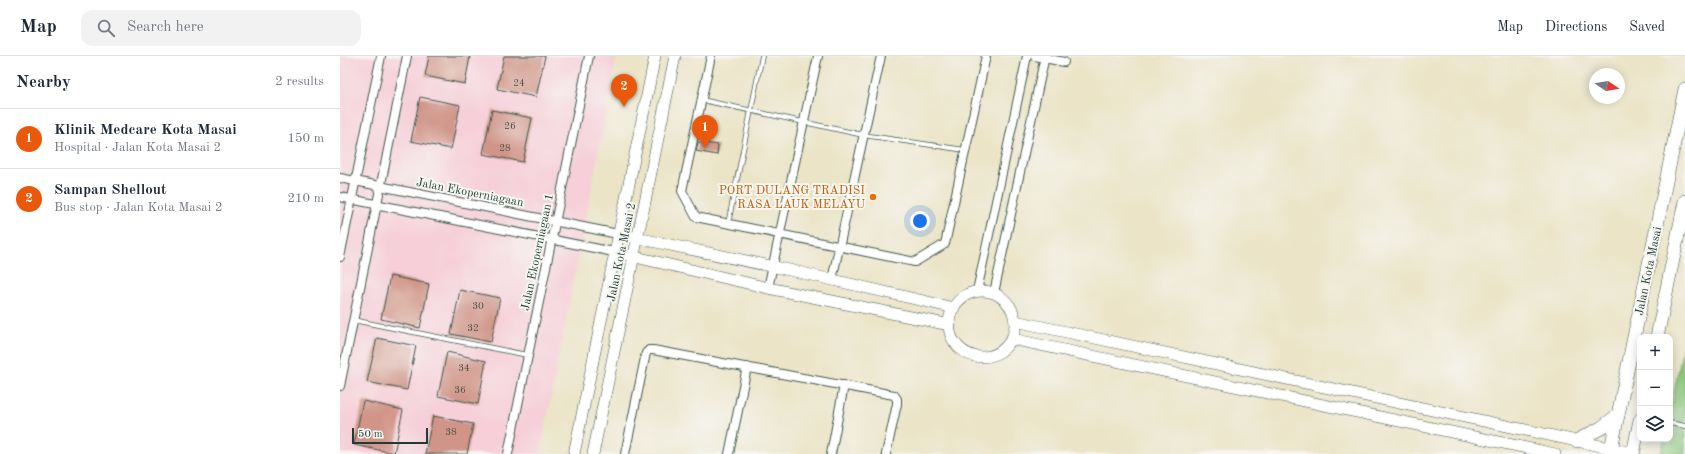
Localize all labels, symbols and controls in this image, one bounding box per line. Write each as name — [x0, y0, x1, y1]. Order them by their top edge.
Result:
search box — [81, 10, 361, 46]
icon: search — [95, 17, 117, 39]
text: Map — [20, 18, 57, 37]
text: Search here — [127, 20, 204, 35]
text: Map — [1497, 20, 1523, 34]
text: Directions — [1545, 20, 1607, 34]
text: Saved — [1629, 20, 1665, 34]
north arrow — [1589, 68, 1625, 104]
text: Nearby — [16, 74, 71, 91]
pin: 2 — [611, 74, 637, 107]
text: 2 results — [275, 75, 324, 88]
house number: 24 — [513, 78, 525, 88]
pin: 1 — [692, 115, 718, 148]
house number: 26 — [504, 121, 516, 131]
text: Klinik Medcare Kota Masai — [54, 123, 237, 138]
text: 1 — [25, 132, 33, 145]
text: 150 m — [287, 132, 324, 145]
text: Hospital · Jalan Kota Masai 2 — [54, 141, 221, 154]
house number: 28 — [499, 143, 511, 153]
street label: Jalan Ekoperniagaan — [415, 177, 525, 209]
text: Sampan Shellout — [54, 183, 167, 198]
place label: PORT DULANG TRADISI RASA LAUK MELAYU — [719, 185, 866, 211]
text: 2 — [25, 192, 33, 205]
text: 210 m — [287, 192, 324, 205]
marker: PORT DULANG TRADISI RASA LAUK MELAYU — [868, 192, 878, 202]
street label: Jalan Ekoperniagaan 1 — [520, 193, 556, 312]
text: Bus stop · Jalan Kota Masai 2 — [54, 201, 222, 214]
street label: Jalan Kota Masai 2 — [606, 202, 638, 303]
your location — [910, 211, 930, 231]
street label: Jalan Kota Masai — [1634, 226, 1664, 317]
house number: 30 — [472, 301, 484, 311]
house number: 32 — [467, 323, 479, 333]
map controls — [1637, 334, 1673, 442]
button: + — [1637, 334, 1673, 370]
house number: 34 — [458, 363, 470, 373]
button: − — [1637, 370, 1673, 406]
house number: 36 — [454, 385, 466, 395]
button: layers — [1637, 406, 1673, 442]
scale bar — [352, 426, 428, 445]
house number: 38 — [445, 427, 457, 437]
text: 50 m — [358, 429, 383, 440]

